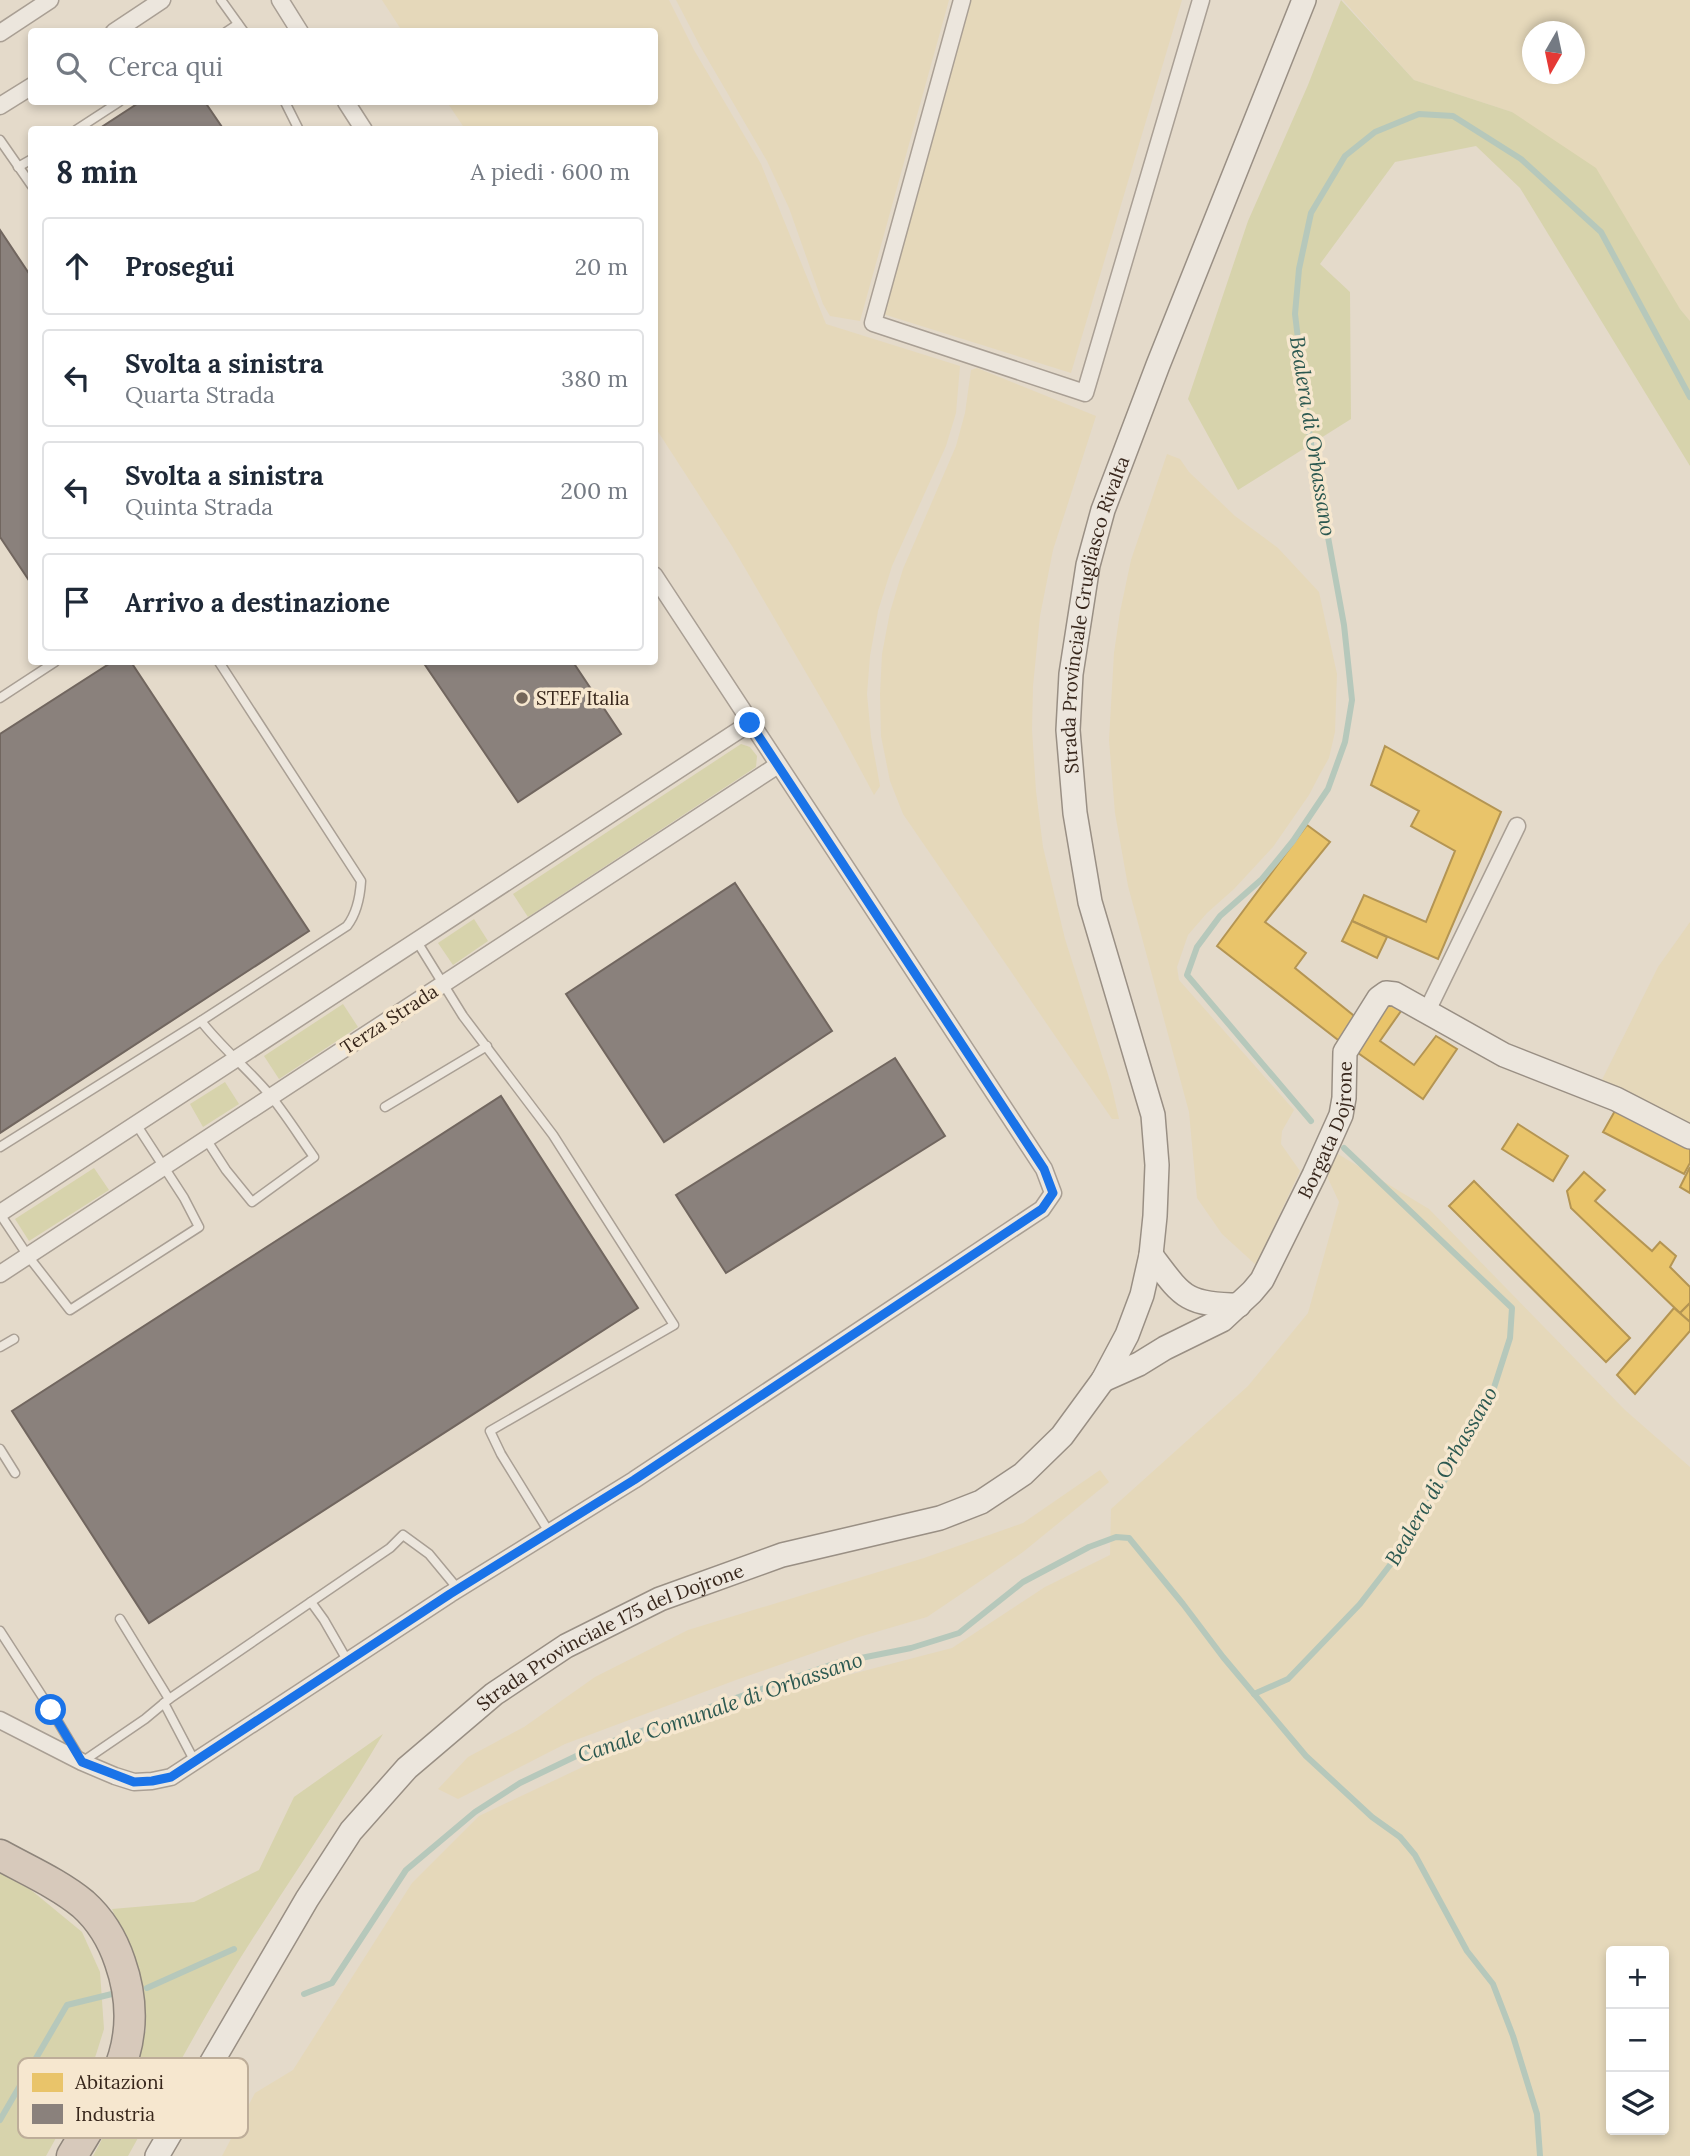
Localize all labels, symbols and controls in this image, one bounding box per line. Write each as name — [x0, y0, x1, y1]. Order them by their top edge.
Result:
north arrow — [1522, 21, 1585, 84]
search box — [28, 28, 658, 105]
icon: search — [52, 48, 90, 86]
text: Cerca qui — [108, 50, 223, 83]
text: 8 min — [56, 153, 138, 191]
text: A piedi · 600 m — [470, 157, 630, 186]
icon: ahead — [58, 247, 96, 285]
text: Prosegui — [125, 250, 234, 283]
text: 20 m — [575, 252, 628, 281]
water label: Bealera di Orbassano — [1284, 334, 1342, 538]
text: Svolta a sinistra — [125, 347, 324, 380]
icon: left — [58, 359, 96, 397]
text: 380 m — [561, 364, 628, 393]
text: Quarta Strada — [125, 380, 275, 409]
street label: Strada Provinciale Grugliasco Rivalta — [1056, 452, 1134, 775]
text: Svolta a sinistra — [125, 459, 324, 492]
icon: left — [58, 471, 96, 509]
text: 200 m — [560, 476, 628, 505]
text: Quinta Strada — [125, 492, 273, 521]
icon: arrive — [58, 583, 96, 621]
text: Arrivo a destinazione — [125, 586, 390, 619]
place label: STEF Italia — [536, 686, 630, 710]
marker: STEF Italia — [514, 690, 530, 706]
route end — [734, 707, 765, 738]
street label: Terza Strada — [336, 979, 442, 1059]
street label: Borgata Dojrone — [1292, 1061, 1357, 1202]
water label: Bealera di Orbassano — [1379, 1382, 1503, 1570]
street label: Strada Provinciale 175 del Dojrone — [471, 1558, 747, 1716]
water label: Canale Comunale di Orbassano — [574, 1645, 866, 1769]
route start — [35, 1694, 66, 1725]
map controls — [1606, 1946, 1669, 2135]
button: + — [1606, 1946, 1669, 2009]
button: − — [1606, 2009, 1669, 2072]
legend — [18, 2058, 248, 2138]
text: Abitazioni — [74, 2070, 164, 2094]
button: layers — [1606, 2072, 1669, 2135]
text: Industria — [75, 2102, 155, 2126]

